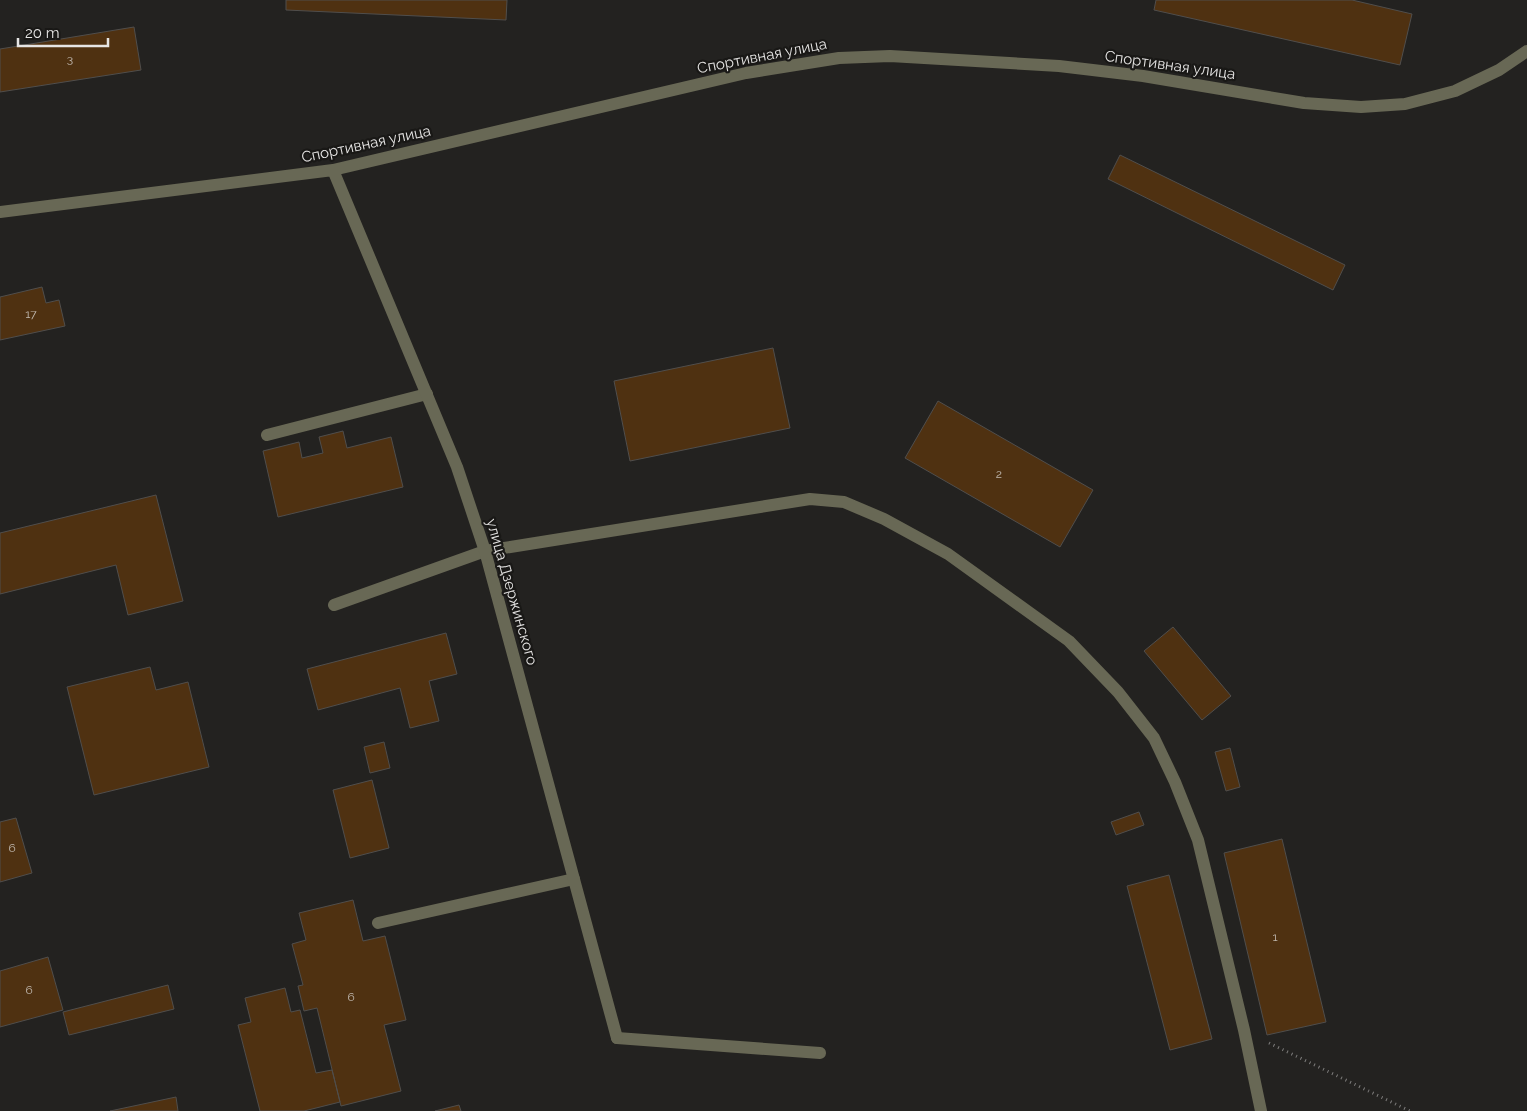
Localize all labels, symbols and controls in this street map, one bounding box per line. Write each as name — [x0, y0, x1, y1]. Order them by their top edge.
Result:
scale bar — [18, 15, 108, 47]
text: 20 m — [25, 24, 60, 42]
street label: Спортивная улица — [696, 35, 828, 77]
street label: Спортивная улица — [1104, 47, 1236, 83]
house number: 3 — [67, 52, 73, 66]
street label: Спортивная улица — [300, 122, 432, 166]
house number: 17 — [25, 307, 37, 321]
house number: 2 — [996, 467, 1002, 481]
street label: улица Дзержинского — [482, 517, 542, 667]
house number: 6 — [8, 841, 16, 855]
house number: 1 — [1272, 930, 1278, 944]
house number: 6 — [25, 983, 33, 997]
house number: 6 — [347, 990, 355, 1004]

